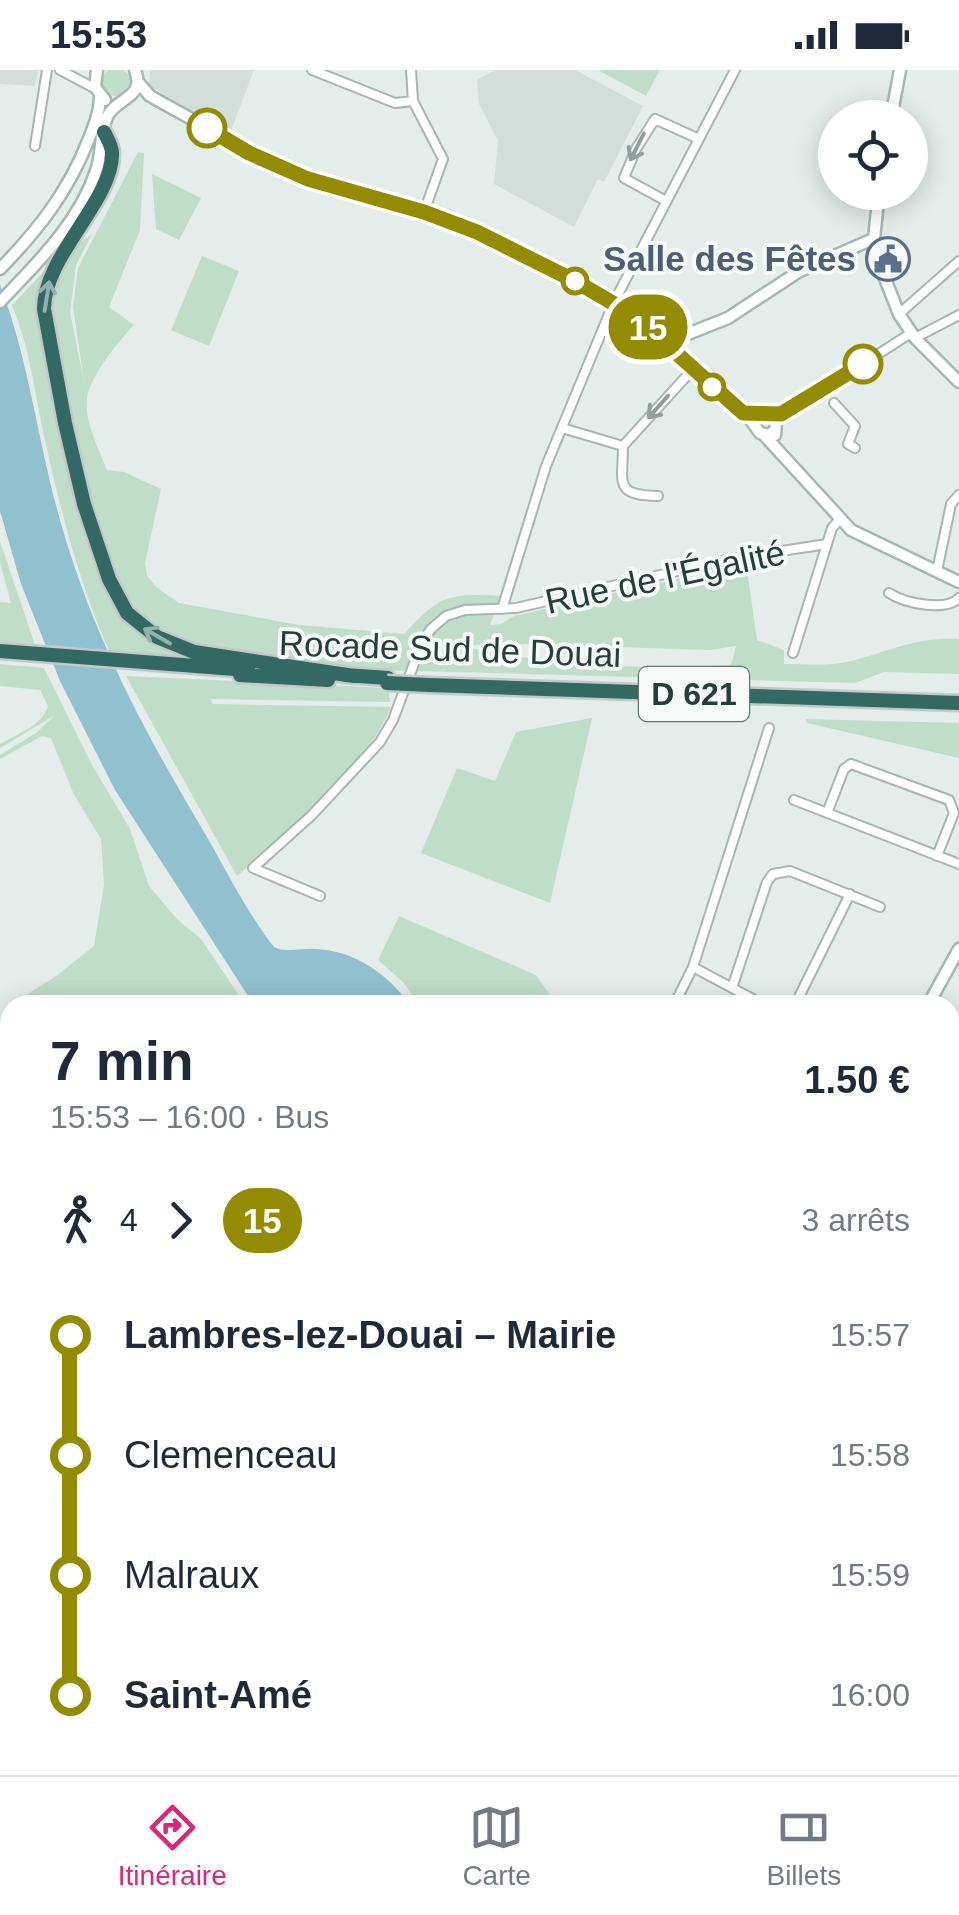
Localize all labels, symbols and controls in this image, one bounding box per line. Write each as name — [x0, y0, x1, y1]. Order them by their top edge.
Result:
text: 15:53 — [50, 14, 147, 56]
map controls — [818, 100, 928, 210]
button: locate — [818, 100, 928, 210]
unlabelled marker — [188, 109, 226, 147]
one-way arrow — [627, 132, 646, 162]
public building icon: Salle des Fêtes — [865, 236, 911, 282]
place label: Salle des Fêtes — [603, 239, 856, 278]
unlabelled marker — [562, 268, 588, 294]
one-way arrow — [38, 280, 56, 313]
line badge: 15 — [603, 294, 693, 360]
text: 15 — [629, 308, 667, 347]
unlabelled marker — [844, 345, 882, 383]
unlabelled marker — [699, 374, 725, 400]
one-way arrow — [647, 394, 670, 419]
street label: Rue de l'Égalité — [541, 532, 788, 621]
street label: Rocade Sud de Douai — [278, 623, 622, 674]
one-way arrow — [143, 625, 172, 645]
road number: D 621 — [639, 667, 749, 721]
text: 7 min — [50, 1030, 194, 1092]
text: 1.50 € — [804, 1059, 910, 1101]
text: 15:53 – 16:00 · Bus — [50, 1099, 329, 1135]
icon: walk — [50, 1193, 105, 1248]
icon: forward — [153, 1193, 208, 1248]
text: 15 — [243, 1201, 282, 1240]
text: 4 — [120, 1202, 138, 1238]
text: 3 arrêts — [802, 1202, 910, 1238]
text: Lambres-lez-Douai – Mairie — [124, 1314, 616, 1356]
text: 15:57 — [830, 1317, 910, 1353]
text: Clemenceau — [124, 1434, 337, 1476]
text: 15:58 — [830, 1437, 910, 1473]
text: Malraux — [124, 1554, 259, 1596]
text: 15:59 — [830, 1557, 910, 1593]
text: Saint-Amé — [124, 1674, 312, 1716]
text: 16:00 — [830, 1677, 910, 1713]
tab: Itinéraire — [118, 1800, 227, 1892]
tab: Carte — [462, 1800, 531, 1892]
tab: Billets — [766, 1800, 841, 1892]

